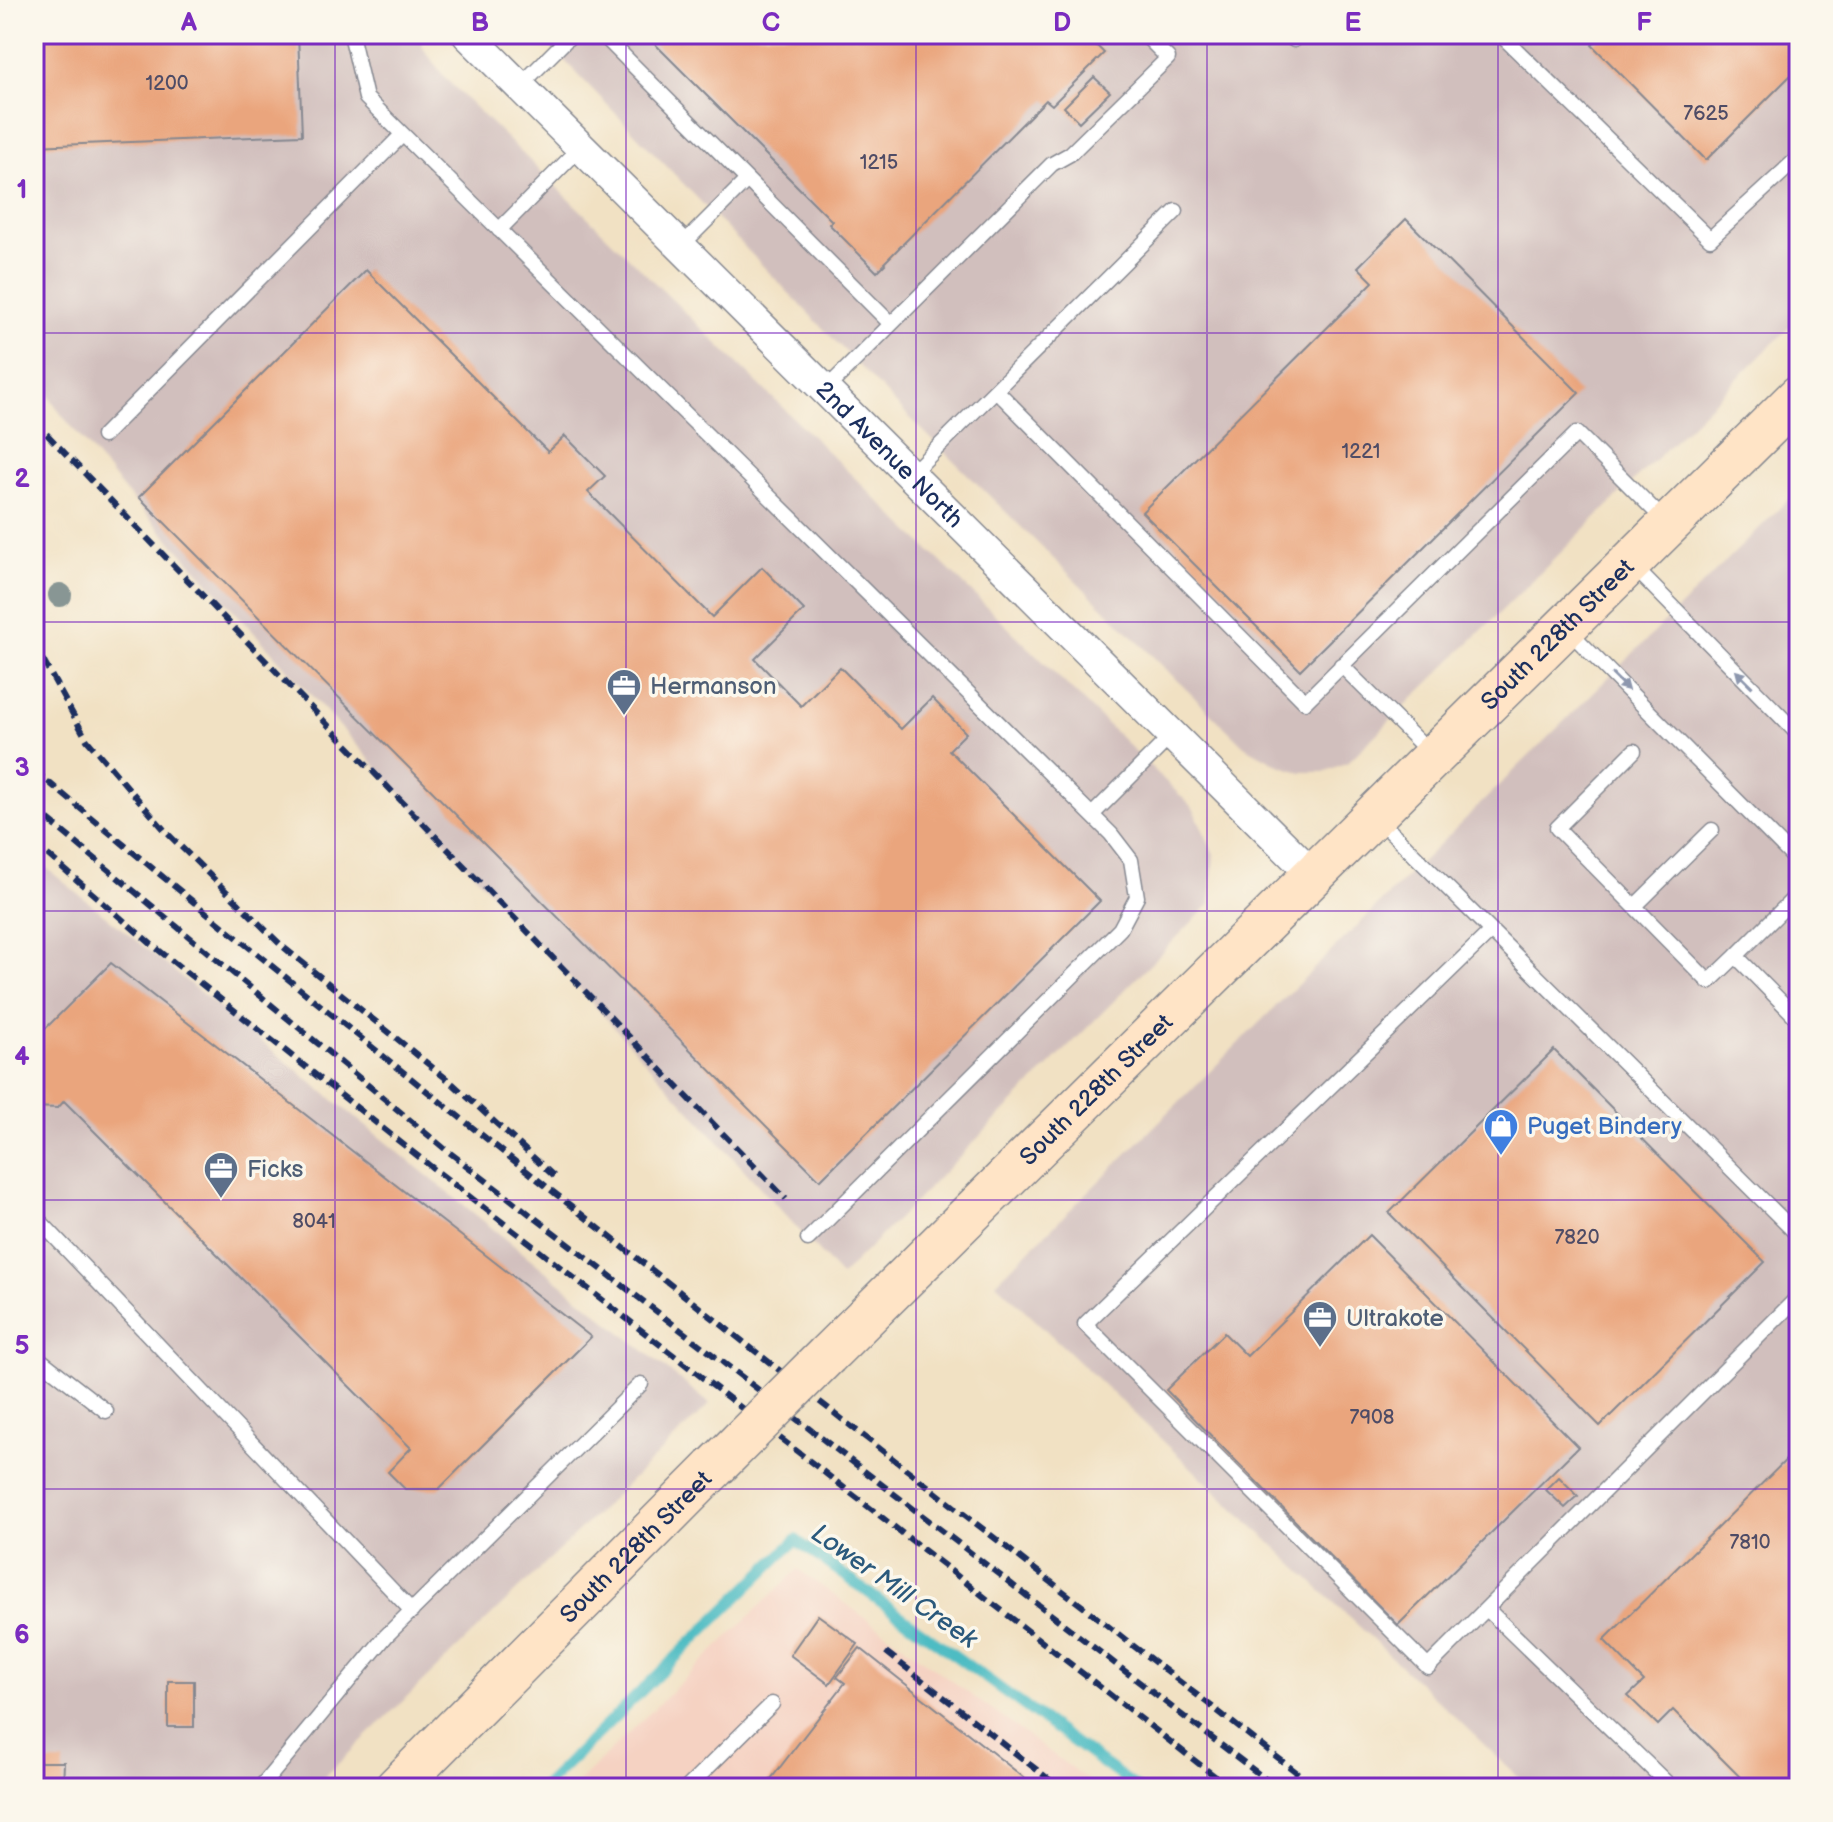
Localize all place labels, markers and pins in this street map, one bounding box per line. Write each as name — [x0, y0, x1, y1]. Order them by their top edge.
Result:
office icon: Hermanson — [605, 667, 643, 717]
place label: Hermanson — [650, 672, 776, 701]
shop icon: Puget Bindery — [1482, 1107, 1520, 1157]
place label: Puget Bindery — [1527, 1112, 1682, 1141]
office icon: Ficks — [202, 1150, 240, 1200]
place label: Ficks — [247, 1155, 303, 1184]
office icon: Ultrakote — [1301, 1299, 1339, 1349]
place label: Ultrakote — [1346, 1304, 1444, 1333]

